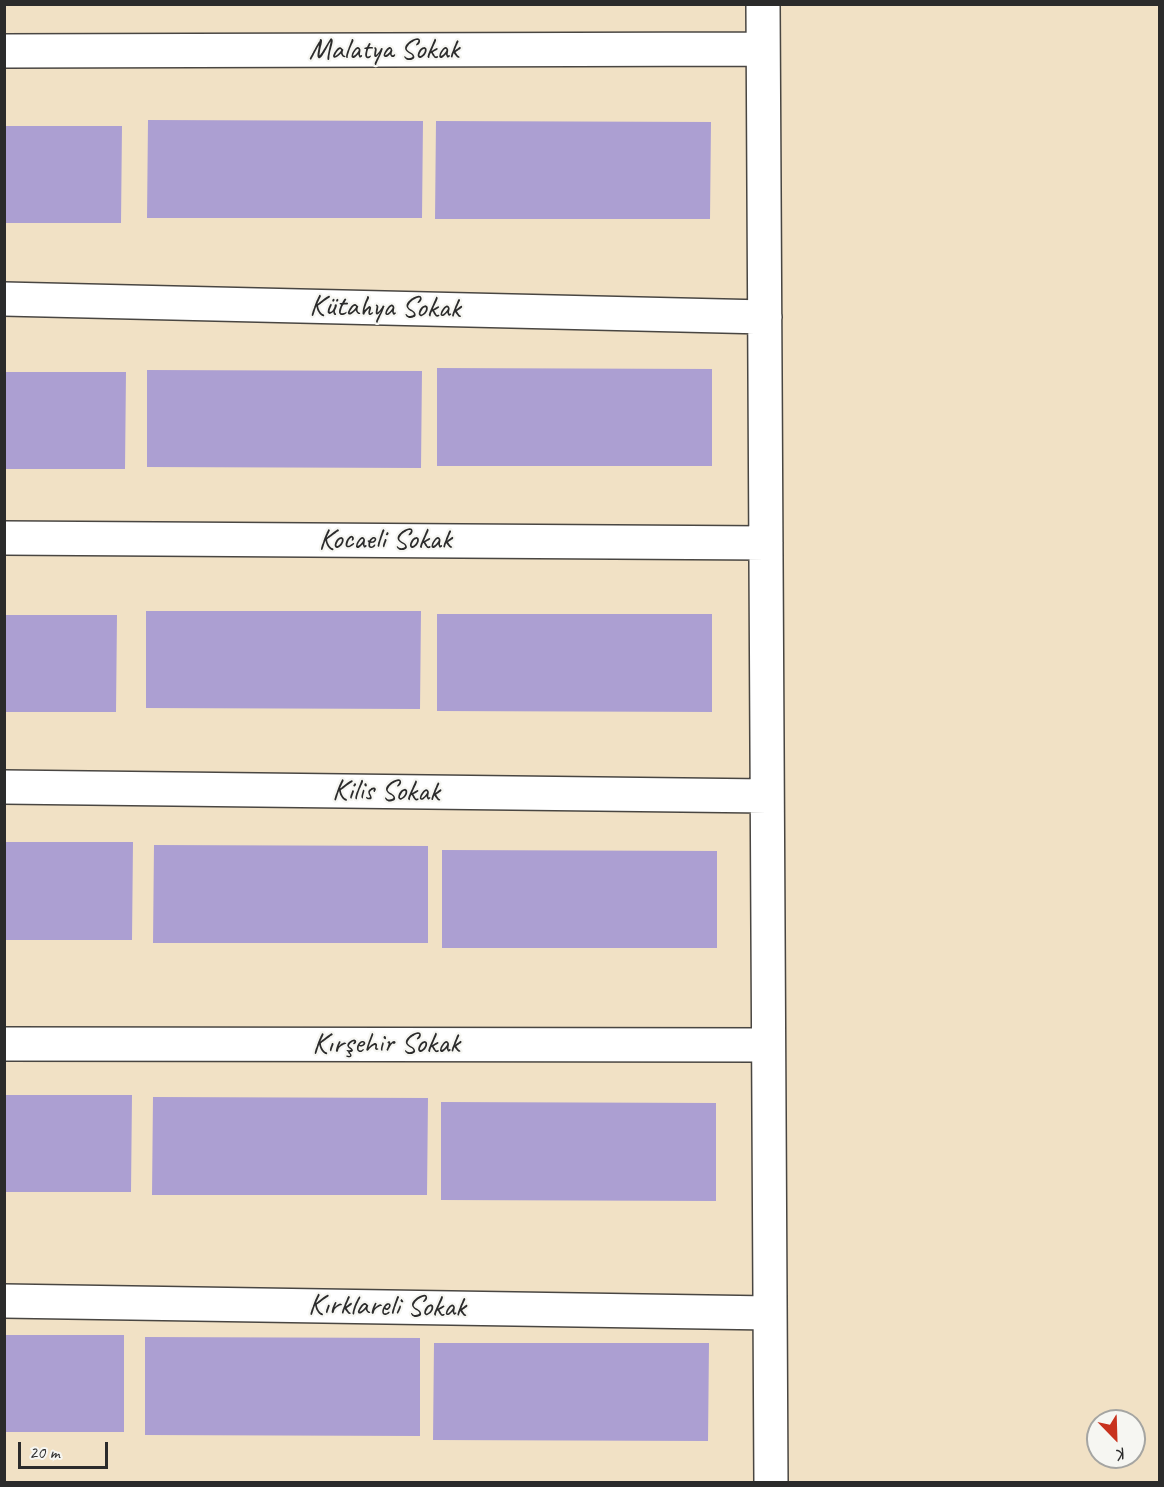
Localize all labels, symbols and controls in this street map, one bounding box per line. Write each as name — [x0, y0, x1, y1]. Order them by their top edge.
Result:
street label: Malatya Sokak — [309, 32, 459, 68]
street label: Kütahya Sokak — [309, 289, 461, 327]
street label: Kocaeli Sokak — [318, 522, 452, 558]
street label: Kilis Sokak — [332, 773, 440, 811]
street label: Kırşehir Sokak — [312, 1026, 460, 1062]
street label: Kırklareli Sokak — [308, 1288, 466, 1326]
north arrow — [1086, 1409, 1146, 1469]
scale bar — [21, 1430, 111, 1468]
text: 20 m — [29, 1441, 60, 1463]
text: K — [1115, 1443, 1130, 1465]

